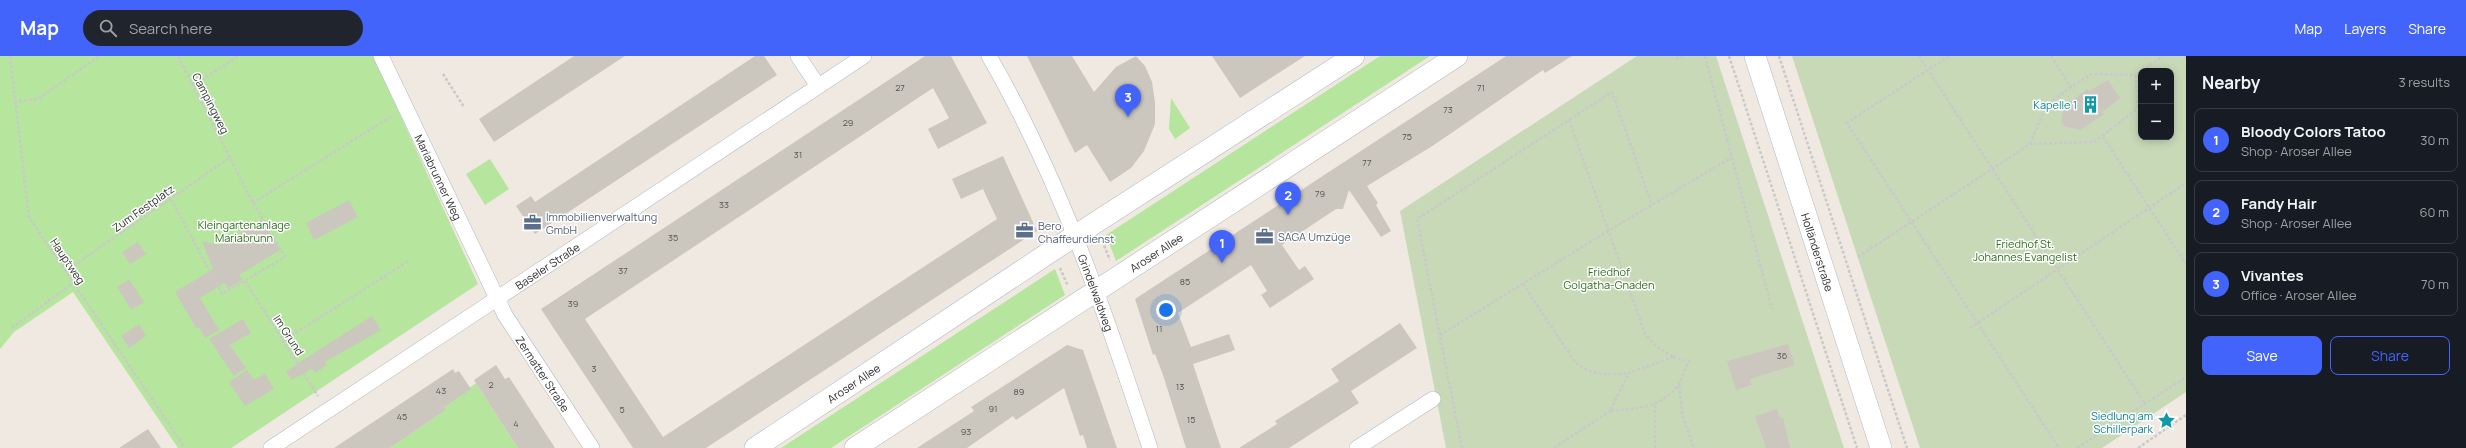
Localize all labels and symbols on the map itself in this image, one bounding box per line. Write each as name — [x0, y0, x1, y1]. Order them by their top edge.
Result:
street label: Campingweg — [189, 70, 233, 136]
house number: 27 — [895, 81, 905, 94]
house number: 71 — [1477, 81, 1485, 94]
pin: 3 — [1115, 84, 1141, 117]
building icon: Kapelle 1 — [2080, 94, 2100, 114]
place label: Kapelle 1 — [2033, 97, 2077, 112]
house number: 73 — [1443, 103, 1453, 116]
house number: 29 — [843, 116, 853, 129]
house number: 75 — [1402, 130, 1412, 143]
street label: Mariabrunner Weg — [412, 132, 466, 222]
house number: 31 — [794, 148, 802, 161]
house number: 77 — [1362, 156, 1372, 169]
street label: Zum Festplatz — [109, 181, 177, 235]
pin: 2 — [1275, 182, 1301, 215]
house number: 79 — [1315, 187, 1325, 200]
house number: 33 — [719, 198, 729, 211]
place label: Immobilienverwaltung GmbH — [546, 209, 657, 237]
street label: Holländerstraße — [1798, 211, 1838, 294]
office icon: Immobilienverwaltung GmbH — [523, 212, 543, 232]
park label: Kleingartenanlage Mariabrunn — [198, 217, 291, 245]
place label: Bero Chaffeurdienst — [1038, 218, 1114, 246]
office icon: Bero Chaffeurdienst — [1015, 221, 1035, 241]
office icon: SAGA Umzüge — [1255, 226, 1275, 246]
street label: Aroser Allee — [1126, 229, 1186, 275]
place label: SAGA Umzüge — [1278, 229, 1351, 244]
pin: 1 — [1209, 230, 1235, 263]
house number: 35 — [668, 231, 678, 244]
street label: Hauptweg — [47, 235, 89, 287]
park label: Friedhof St. Johannes Evangelist — [1973, 236, 2077, 264]
street label: Baseler Straße — [512, 238, 583, 292]
street label: Grindelwaldweg — [1075, 252, 1117, 333]
house number: 37 — [618, 264, 628, 277]
park label: Friedhof Golgatha-Gnaden — [1564, 264, 1654, 292]
house number: 85 — [1180, 275, 1190, 288]
house number: 39 — [568, 297, 578, 310]
your location — [1156, 300, 1176, 320]
street label: Im Grund — [270, 312, 308, 358]
house number: 11 — [1155, 322, 1163, 335]
street label: Zermatter Straße — [513, 333, 574, 415]
house number: 36 — [1777, 349, 1788, 362]
street label: Aroser Allee — [824, 359, 883, 406]
house number: 3 — [592, 362, 597, 375]
house number: 2 — [488, 378, 494, 391]
house number: 13 — [1176, 380, 1184, 393]
house number: 43 — [436, 384, 446, 397]
house number: 89 — [1014, 385, 1024, 398]
house number: 91 — [988, 402, 998, 415]
house number: 5 — [619, 403, 625, 416]
place label: Siedlung am Schillerpark — [2091, 408, 2154, 436]
house number: 45 — [397, 410, 407, 423]
place icon: Siedlung am Schillerpark — [2156, 411, 2176, 431]
house number: 15 — [1187, 413, 1195, 426]
house number: 4 — [513, 417, 519, 430]
house number: 93 — [961, 425, 971, 438]

